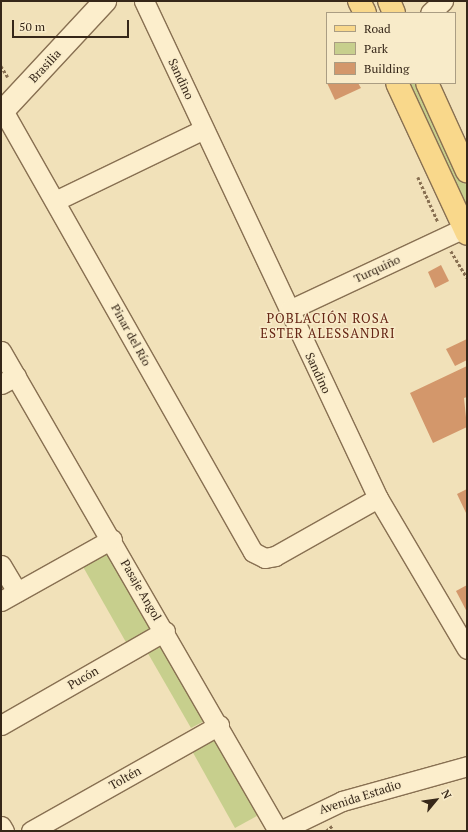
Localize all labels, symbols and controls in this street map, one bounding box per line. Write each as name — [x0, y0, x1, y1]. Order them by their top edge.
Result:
scale bar — [14, 12, 131, 38]
legend — [326, 12, 456, 84]
text: 50 m — [19, 19, 45, 34]
text: Road — [364, 21, 391, 36]
text: Park — [364, 41, 388, 56]
street label: Brasilia — [26, 46, 64, 86]
street label: Sandino — [165, 56, 197, 102]
text: Building — [364, 61, 409, 76]
street label: Turquiño — [352, 252, 402, 286]
street label: Pinar del Río — [108, 302, 154, 368]
district label: POBLACIÓN ROSA ESTER ALESSANDRI — [260, 311, 396, 342]
street label: Sandino — [302, 350, 334, 396]
street label: Pasaje Angol — [118, 557, 164, 623]
street label: Pucón — [65, 663, 101, 693]
street label: Toltén — [106, 763, 144, 793]
street label: Avenida Estadio — [317, 777, 403, 817]
north arrow — [416, 780, 456, 820]
text: N — [438, 787, 455, 801]

